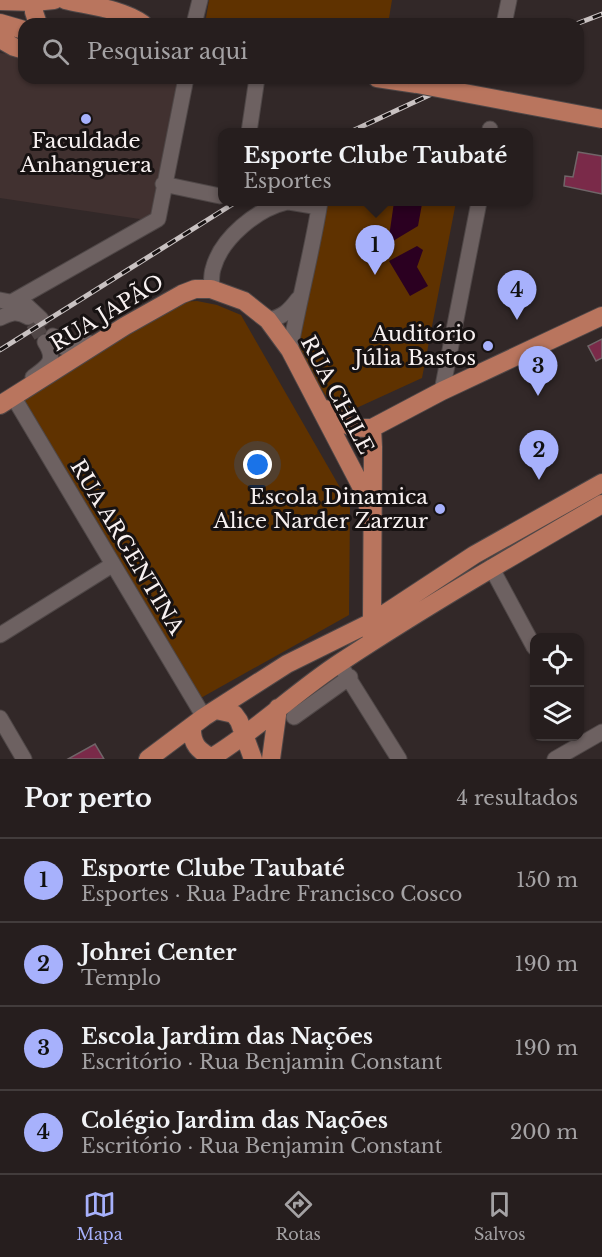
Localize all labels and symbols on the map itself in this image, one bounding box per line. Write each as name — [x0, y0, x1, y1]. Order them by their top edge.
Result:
marker: Faculdade Anhanguera — [79, 112, 93, 126]
place label: Faculdade Anhanguera — [19, 128, 152, 178]
pin: 1 — [356, 226, 394, 275]
street label: RUA JAPÃO — [46, 269, 168, 357]
pin: 4 — [498, 270, 536, 320]
place label: Auditório Júlia Bastos — [351, 321, 476, 371]
street label: RUA CHILE — [295, 331, 379, 459]
marker: Auditório Júlia Bastos — [481, 339, 495, 353]
pin: 3 — [518, 346, 558, 396]
pin: 2 — [520, 430, 558, 480]
your location — [243, 450, 272, 479]
street label: RUA ARGENTINA — [65, 455, 190, 640]
place label: Escola Dinamica Alice Narder Zarzur — [213, 484, 428, 534]
marker: Escola Dinamica Alice Narder Zarzur — [433, 502, 447, 516]

